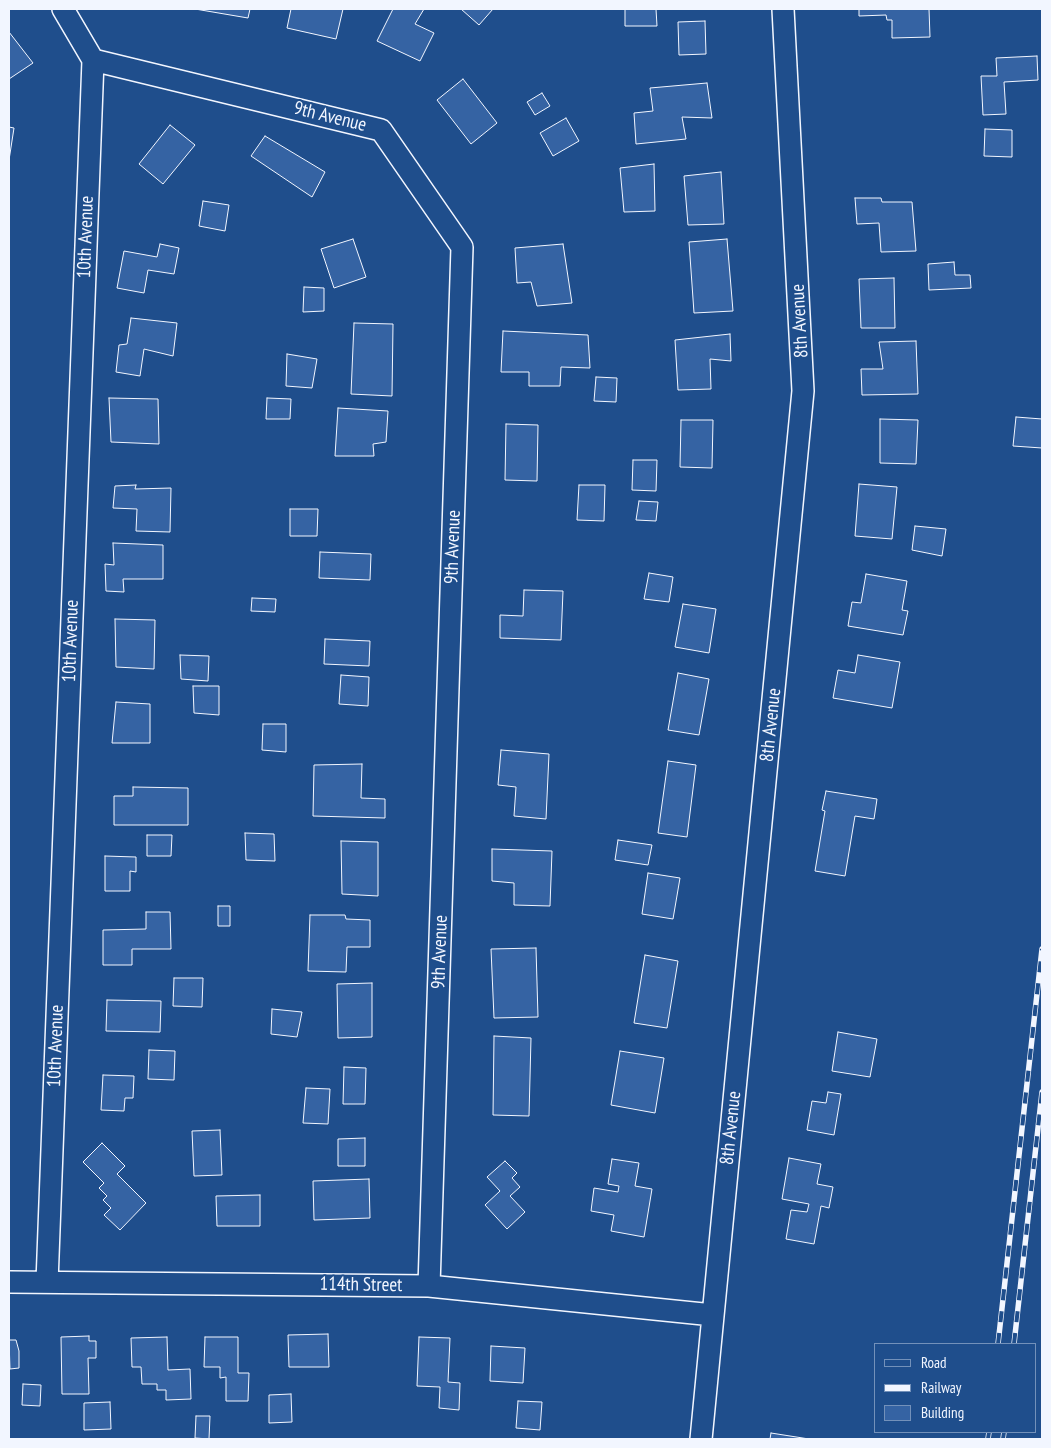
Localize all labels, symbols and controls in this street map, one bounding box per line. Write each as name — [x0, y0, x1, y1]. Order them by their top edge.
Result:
street label: 9th Avenue — [291, 97, 369, 137]
street label: 10th Avenue — [73, 195, 99, 279]
street label: 8th Avenue — [787, 283, 813, 359]
street label: 9th Avenue — [440, 510, 466, 584]
street label: 10th Avenue — [58, 599, 84, 683]
street label: 8th Avenue — [756, 687, 786, 763]
street label: 9th Avenue — [427, 915, 453, 989]
street label: 10th Avenue — [43, 1004, 69, 1088]
street label: 8th Avenue — [716, 1090, 746, 1166]
street label: 114th Street — [320, 1273, 402, 1297]
legend — [874, 1343, 1036, 1433]
text: Road — [921, 1353, 947, 1372]
text: Railway — [921, 1378, 961, 1397]
text: Building — [921, 1403, 964, 1422]

